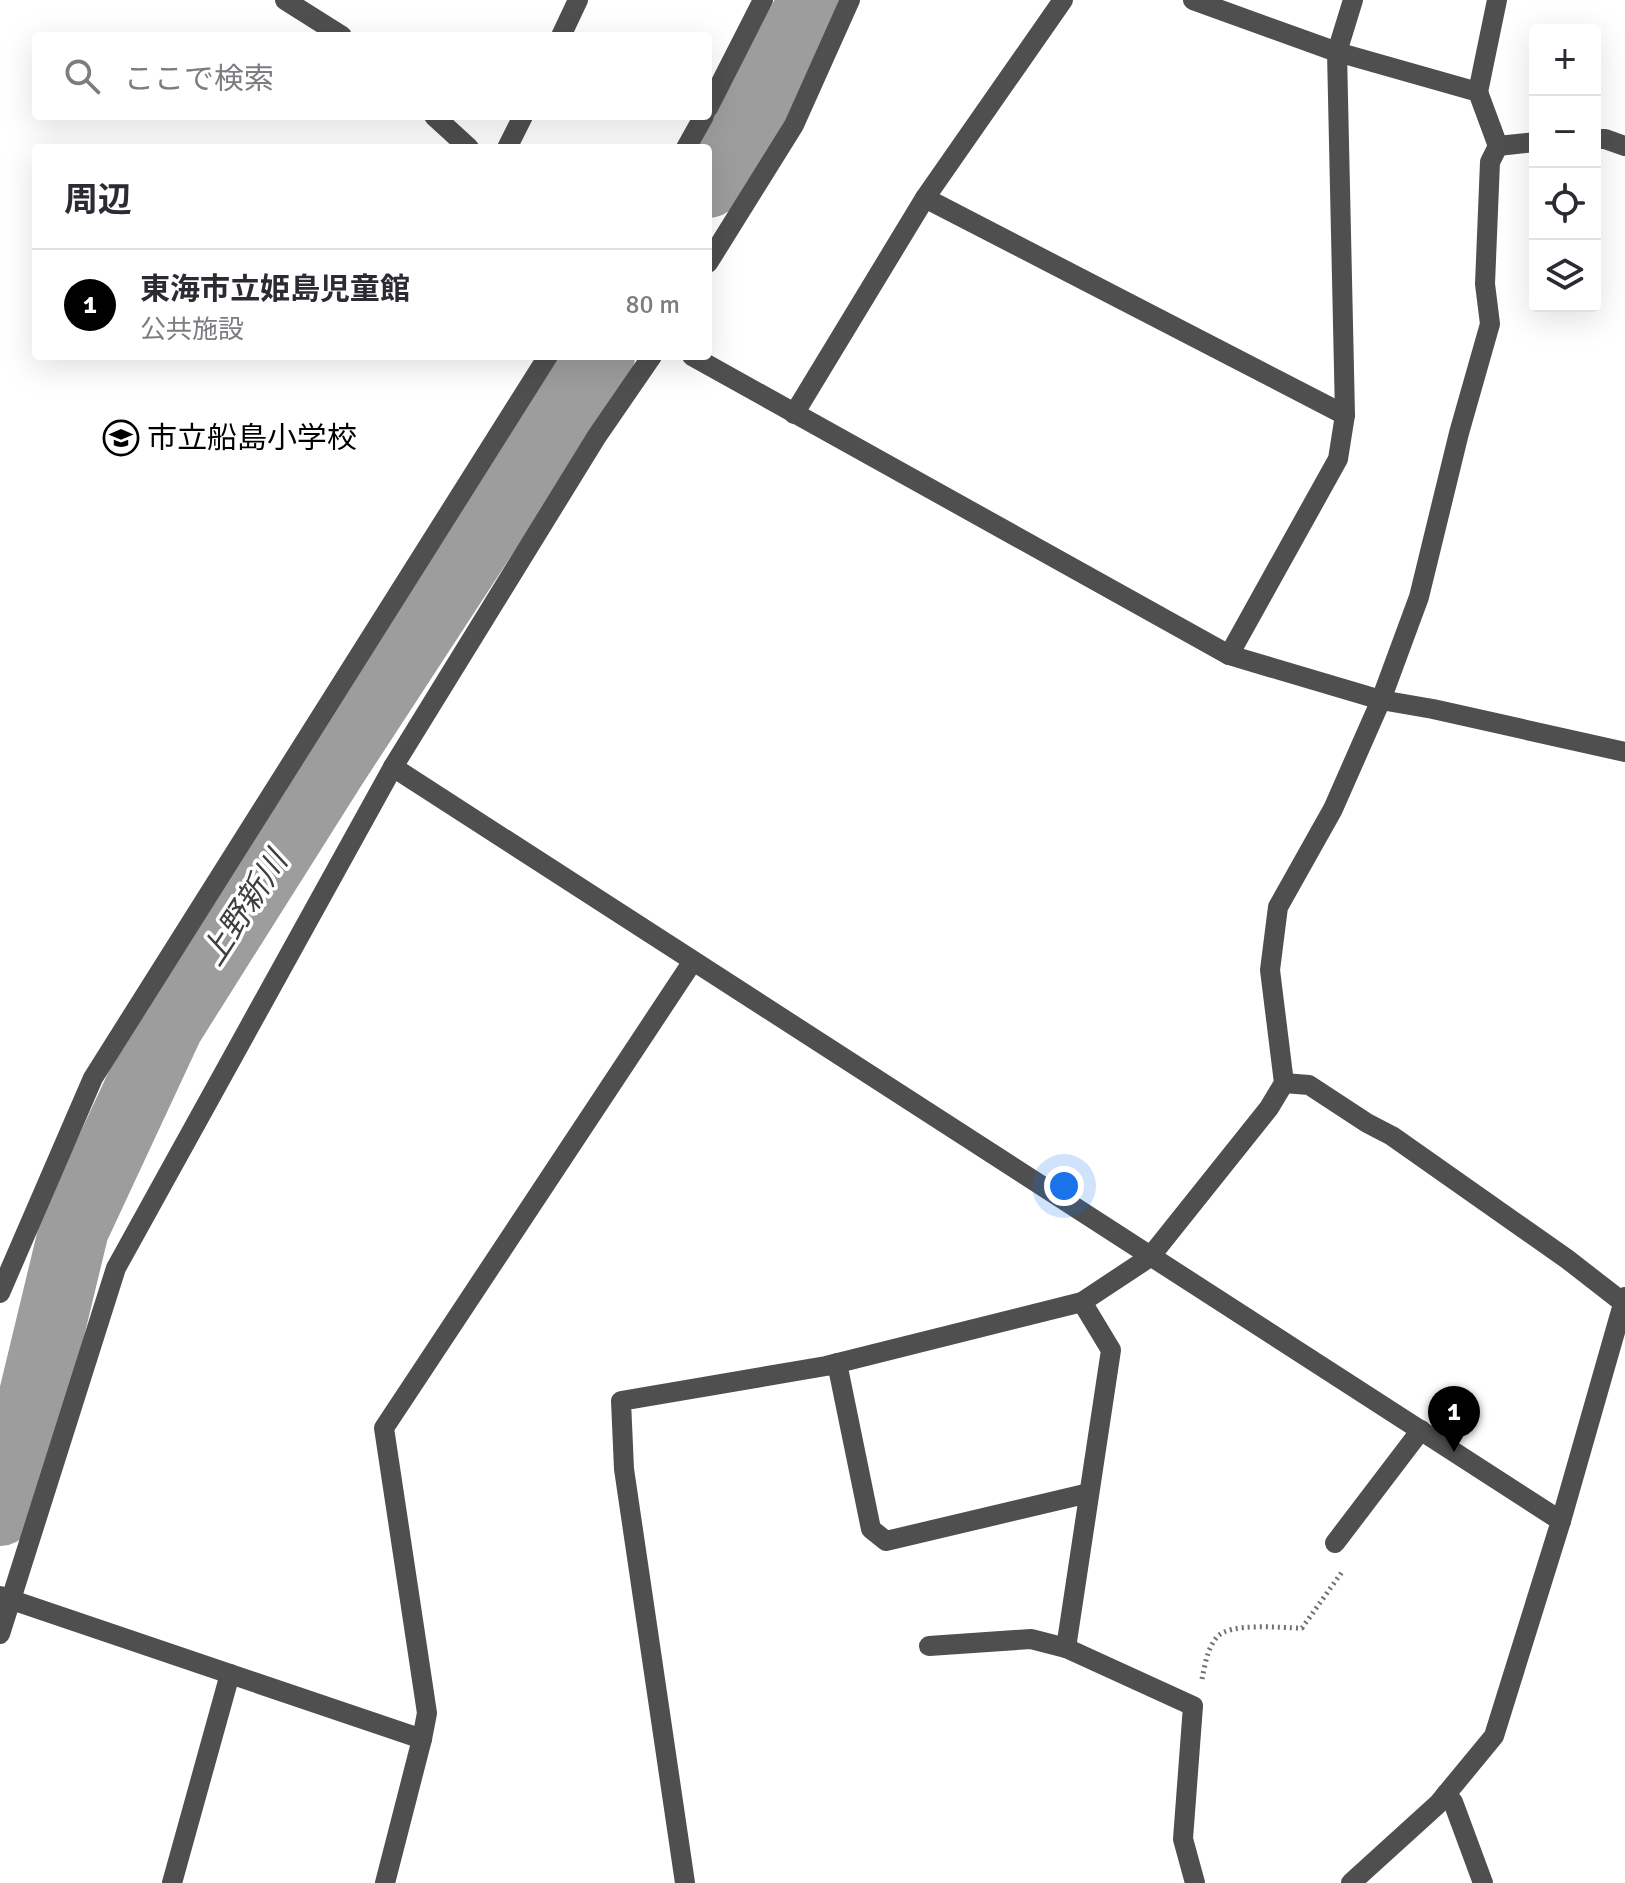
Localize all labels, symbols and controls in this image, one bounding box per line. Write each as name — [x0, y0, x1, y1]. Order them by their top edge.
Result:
map controls — [1529, 24, 1601, 312]
button: + — [1529, 24, 1601, 96]
search box — [32, 32, 712, 120]
icon: search — [60, 54, 104, 98]
text: ここで検索 — [124, 61, 274, 98]
button: − — [1529, 96, 1601, 168]
button: locate — [1529, 168, 1601, 240]
text: 周辺 — [64, 179, 132, 221]
button: layers — [1529, 240, 1601, 312]
text: 東海市立姫島児童館 — [140, 271, 410, 308]
text: 1 — [83, 289, 97, 321]
text: 80 m — [625, 289, 680, 321]
text: 公共施設 — [140, 314, 244, 346]
school or university icon: 市立船島小学校 — [102, 419, 140, 457]
place label: 市立船島小学校 — [147, 420, 357, 457]
water label: 上野新川 — [193, 841, 297, 973]
your location — [1044, 1166, 1084, 1206]
pin: 1 — [1428, 1386, 1480, 1452]

